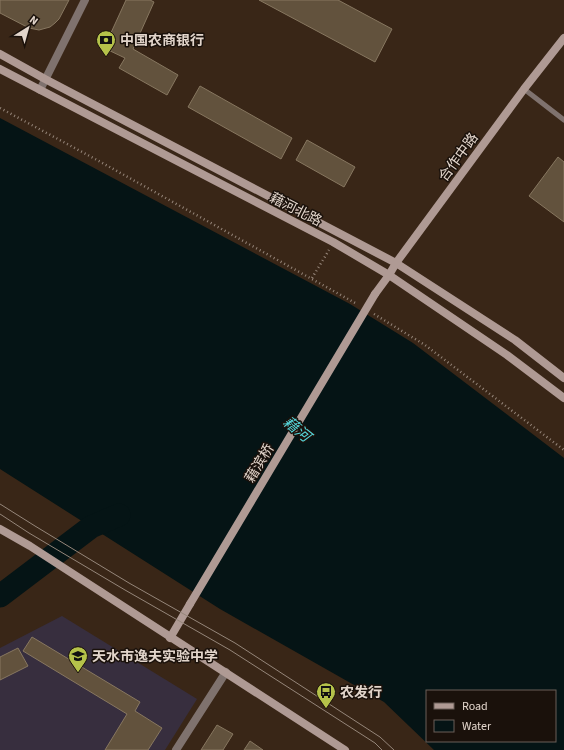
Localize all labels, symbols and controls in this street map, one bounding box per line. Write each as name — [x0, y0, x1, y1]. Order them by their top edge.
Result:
north arrow — [8, 8, 48, 48]
text: N — [26, 12, 41, 29]
bank icon: 中国农商银行 — [95, 29, 117, 57]
place label: 中国农商银行 — [120, 31, 204, 51]
street label: 合作中路 — [434, 129, 483, 186]
street label: 藉河北路 — [266, 188, 325, 232]
water label: 藉河 — [278, 412, 317, 449]
street label: 藉滨桥 — [240, 440, 279, 487]
school or university icon: 天水市逸夫实验中学 — [67, 645, 89, 673]
place label: 天水市逸夫实验中学 — [92, 647, 218, 667]
bus stop icon: 农发行 — [315, 681, 337, 709]
place label: 农发行 — [340, 683, 382, 703]
legend — [426, 690, 556, 742]
text: Road — [462, 698, 488, 715]
text: Water — [462, 718, 492, 735]

